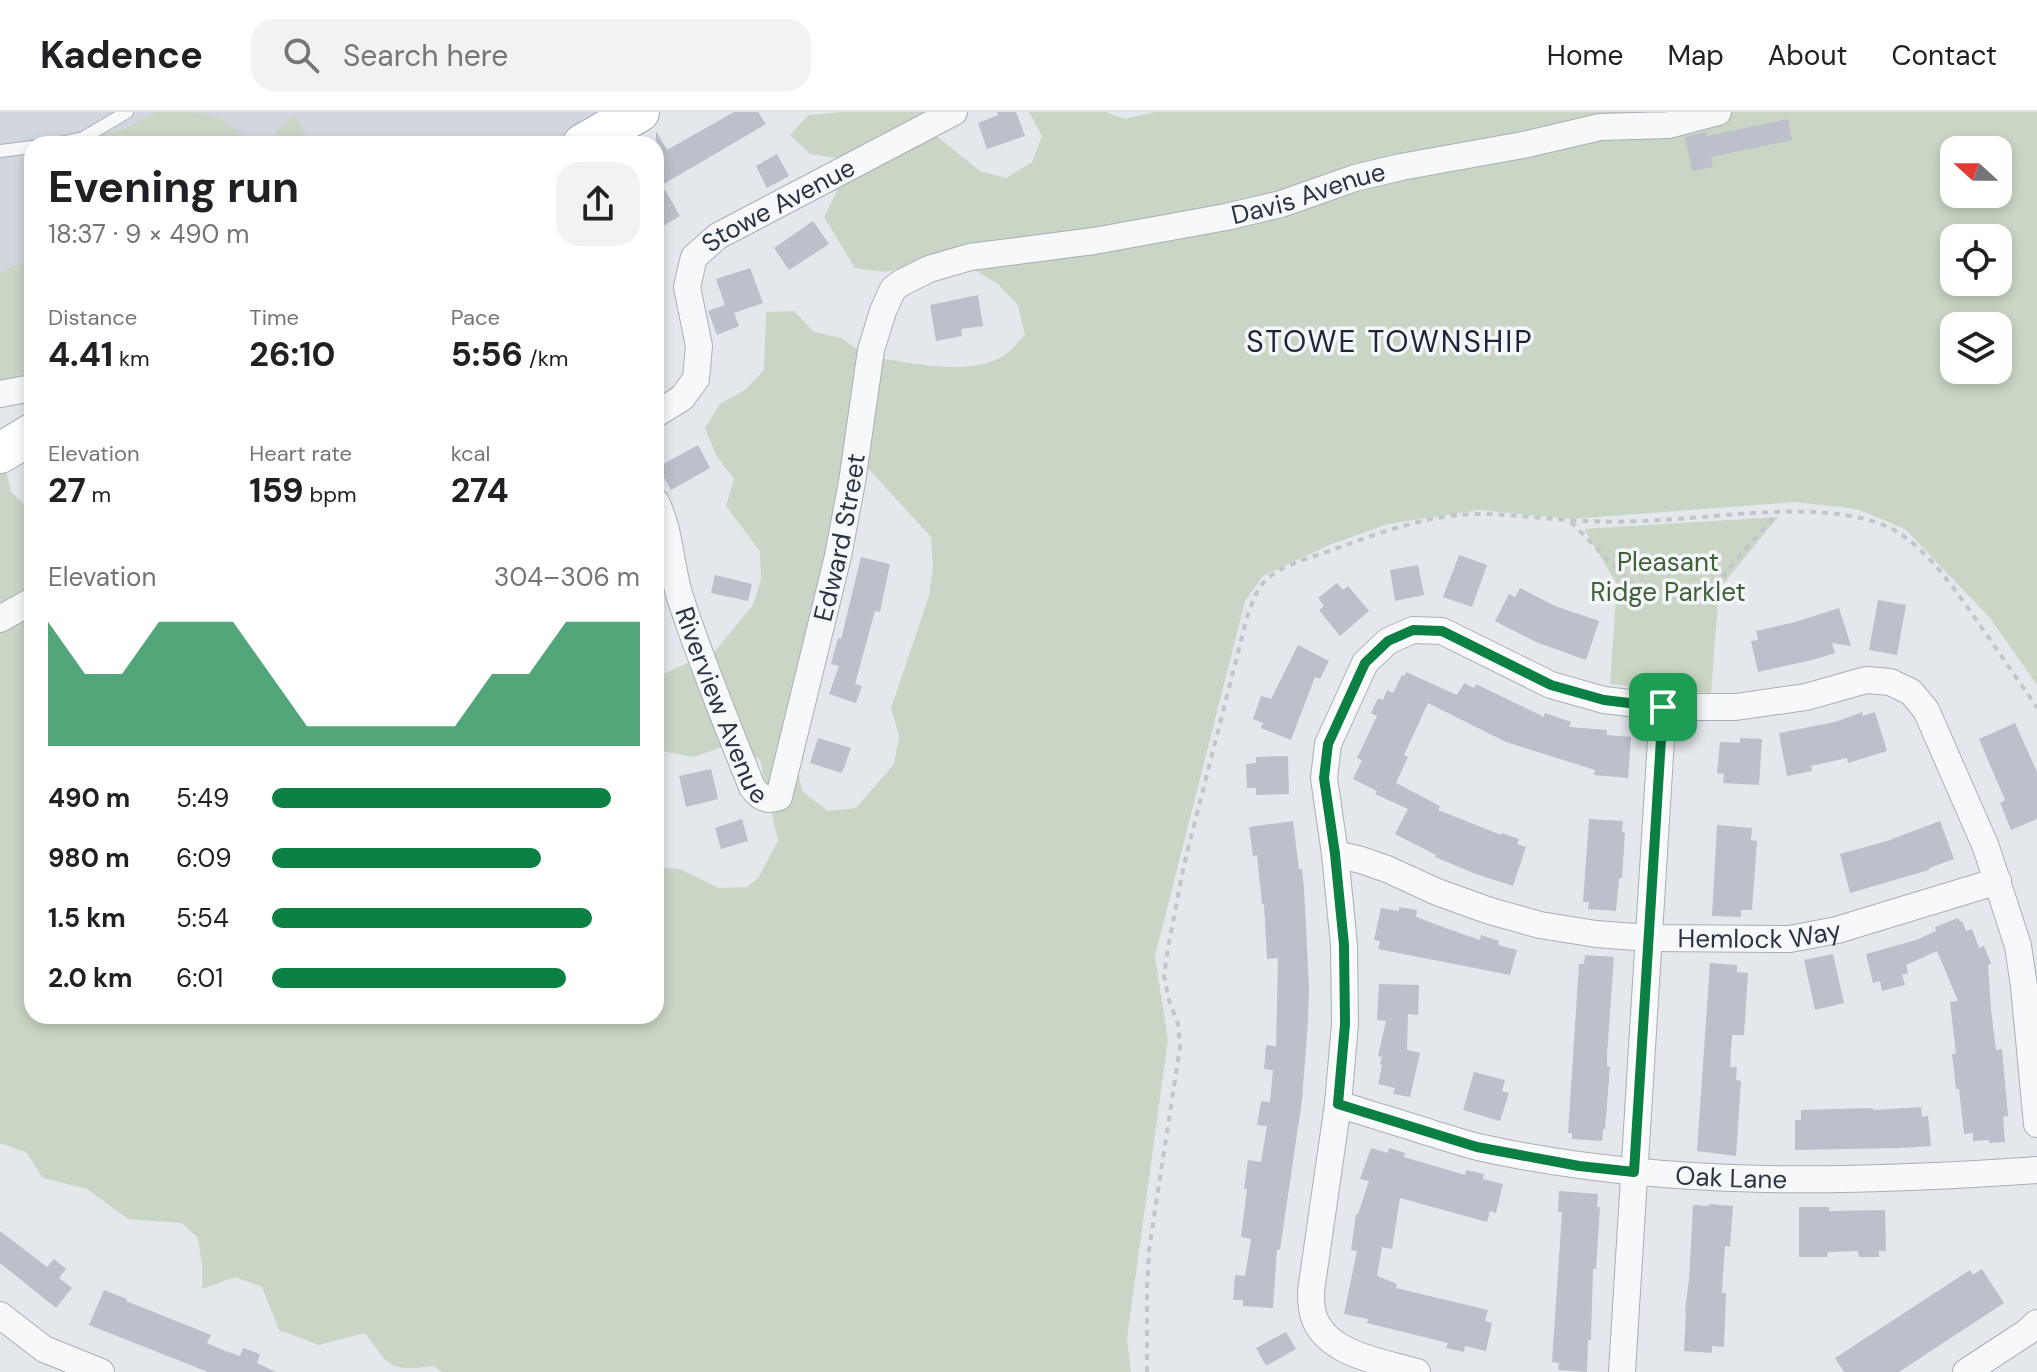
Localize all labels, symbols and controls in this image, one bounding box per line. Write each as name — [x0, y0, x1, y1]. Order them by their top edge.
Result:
search box — [251, 19, 811, 91]
text: Kadence — [40, 30, 203, 80]
icon: search — [279, 33, 323, 77]
text: Search here — [343, 36, 508, 75]
text: Home — [1547, 37, 1623, 74]
text: Map — [1667, 37, 1724, 74]
text: About — [1768, 37, 1847, 74]
text: Contact — [1891, 37, 1997, 74]
north arrow — [1940, 136, 2012, 208]
map controls — [1940, 136, 2012, 384]
street label: Stowe Avenue — [694, 150, 861, 260]
street label: Davis Avenue — [1228, 154, 1389, 232]
text: Evening run — [48, 158, 299, 216]
button: share — [556, 162, 640, 246]
text: 18:37 · 9 × 490 m — [48, 217, 249, 251]
button: locate — [1940, 224, 2012, 296]
text: Distance — [48, 303, 137, 332]
text: Time — [249, 303, 299, 332]
text: Pace — [451, 303, 500, 332]
button: layers — [1940, 312, 2012, 384]
district label: STOWE TOWNSHIP — [1246, 322, 1534, 361]
text: 4.41 — [48, 332, 113, 377]
text: 26:10 — [249, 332, 335, 377]
text: 5:56 — [451, 332, 523, 377]
text: km — [113, 344, 150, 373]
text: /km — [523, 344, 568, 373]
text: Elevation — [48, 439, 140, 468]
text: Heart rate — [249, 439, 352, 468]
text: kcal — [451, 439, 490, 468]
street label: Edward Street — [806, 451, 873, 625]
text: 27 — [48, 468, 86, 513]
text: 159 — [249, 468, 304, 513]
text: 274 — [451, 468, 509, 513]
text: m — [86, 480, 111, 509]
text: bpm — [304, 480, 357, 509]
park label: Pleasant Ridge Parklet — [1590, 545, 1746, 609]
text: Elevation — [48, 560, 156, 594]
text: 304–306 m — [494, 560, 640, 594]
street label: Riverview Avenue — [667, 602, 775, 812]
pin — [1629, 673, 1697, 741]
icon: arrive — [1641, 685, 1685, 729]
text: 490 m — [48, 781, 130, 815]
text: 5:49 — [176, 781, 229, 815]
text: 980 m — [48, 841, 130, 875]
text: 6:09 — [176, 841, 232, 875]
text: 1.5 km — [48, 901, 126, 935]
text: 5:54 — [176, 901, 229, 935]
street label: Hemlock Way — [1678, 913, 1844, 956]
text: 2.0 km — [48, 961, 132, 995]
text: 6:01 — [176, 961, 223, 995]
street label: Oak Lane — [1674, 1158, 1787, 1196]

